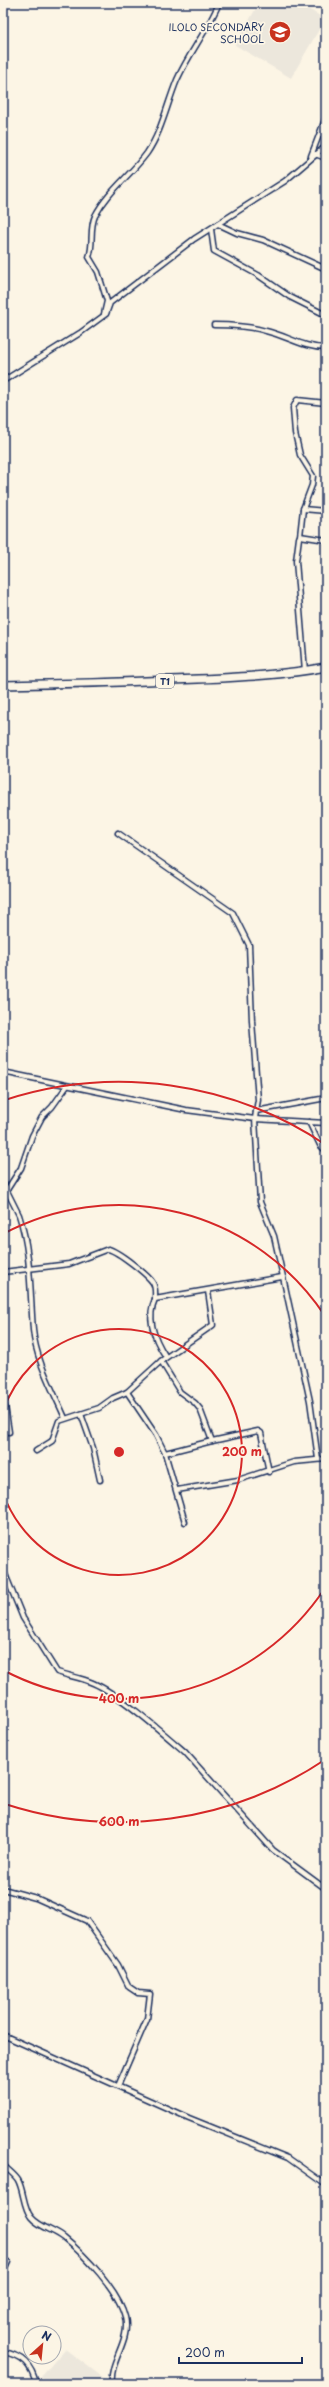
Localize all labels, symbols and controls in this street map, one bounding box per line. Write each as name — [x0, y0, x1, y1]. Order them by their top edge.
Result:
place label: ILOLO SECONDARY SCHOOL — [169, 19, 264, 46]
school or university icon: ILOLO SECONDARY SCHOOL — [267, 19, 293, 45]
road number: T1 — [156, 674, 174, 688]
text: 200 m — [222, 1442, 262, 1460]
centre of rings — [112, 1445, 126, 1459]
text: 400 m — [99, 1689, 139, 1707]
text: 600 m — [99, 1812, 139, 1830]
north arrow — [22, 2325, 62, 2365]
text: N — [39, 2326, 55, 2345]
scale bar — [179, 2339, 302, 2365]
text: 200 m — [185, 2343, 225, 2361]

